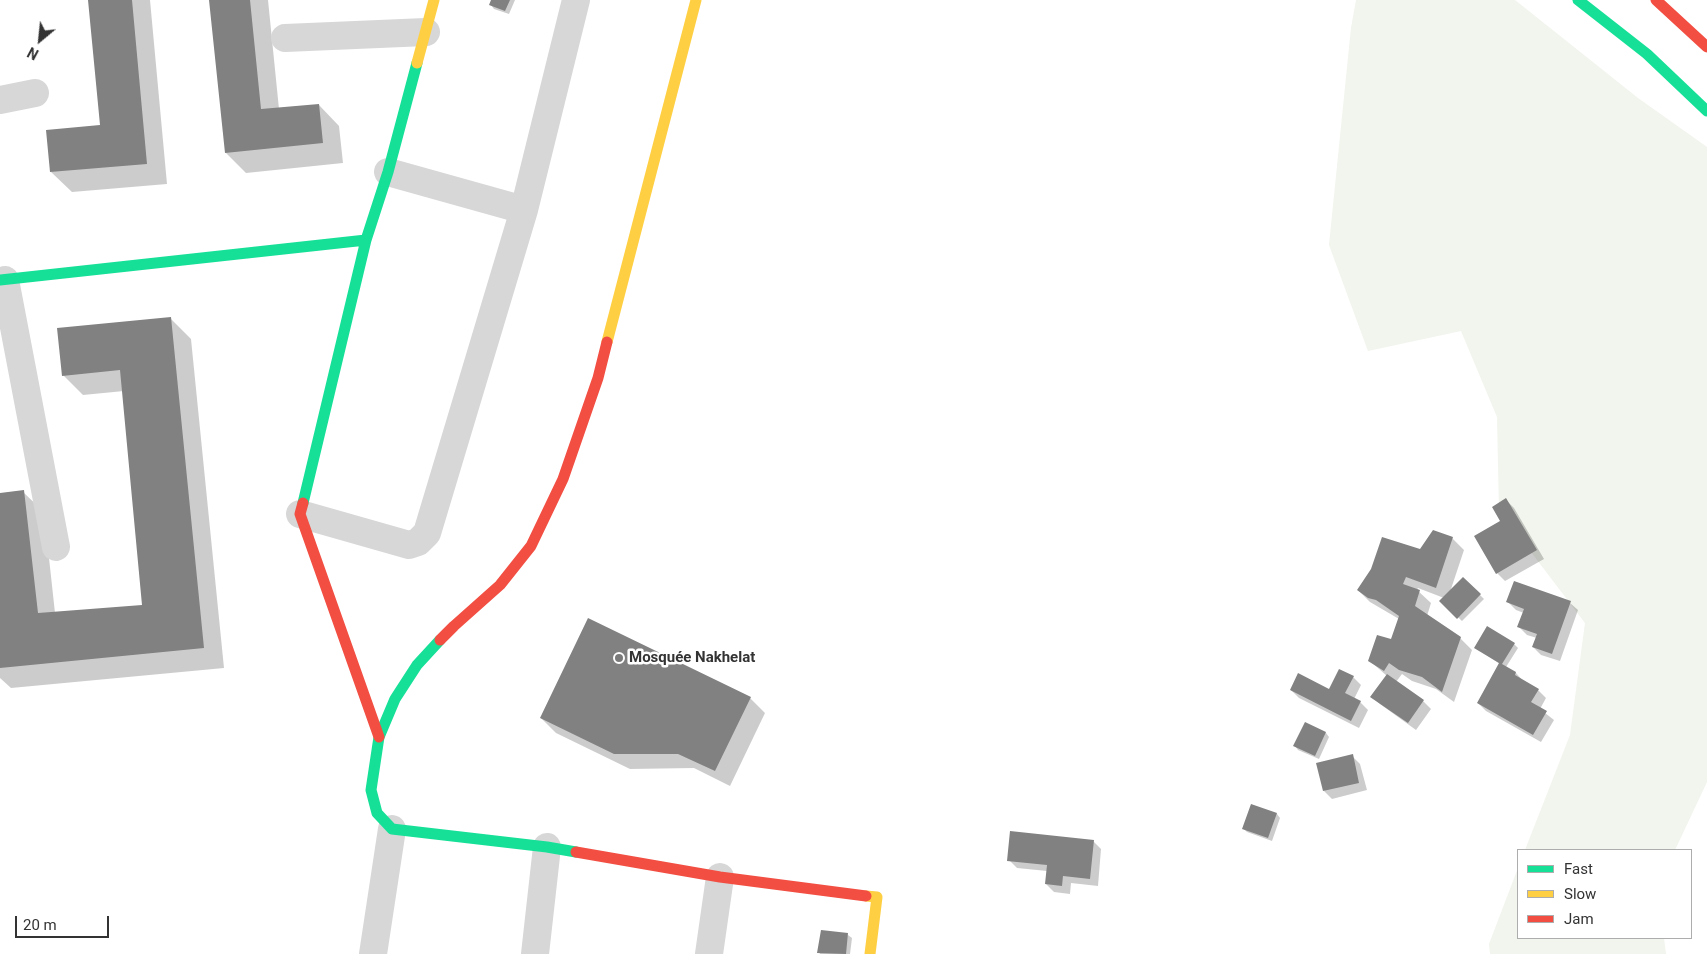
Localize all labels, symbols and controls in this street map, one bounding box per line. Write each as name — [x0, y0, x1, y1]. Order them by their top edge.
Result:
north arrow — [15, 15, 65, 65]
text: N — [25, 44, 41, 63]
place label: Mosquée Nakhelat — [629, 649, 755, 667]
marker: Mosquée Nakhelat — [613, 652, 625, 664]
legend — [1517, 849, 1692, 939]
text: Fast — [1564, 860, 1593, 878]
text: Slow — [1564, 885, 1596, 903]
scale bar — [18, 906, 111, 938]
text: Jam — [1564, 910, 1594, 928]
text: 20 m — [23, 916, 57, 934]

